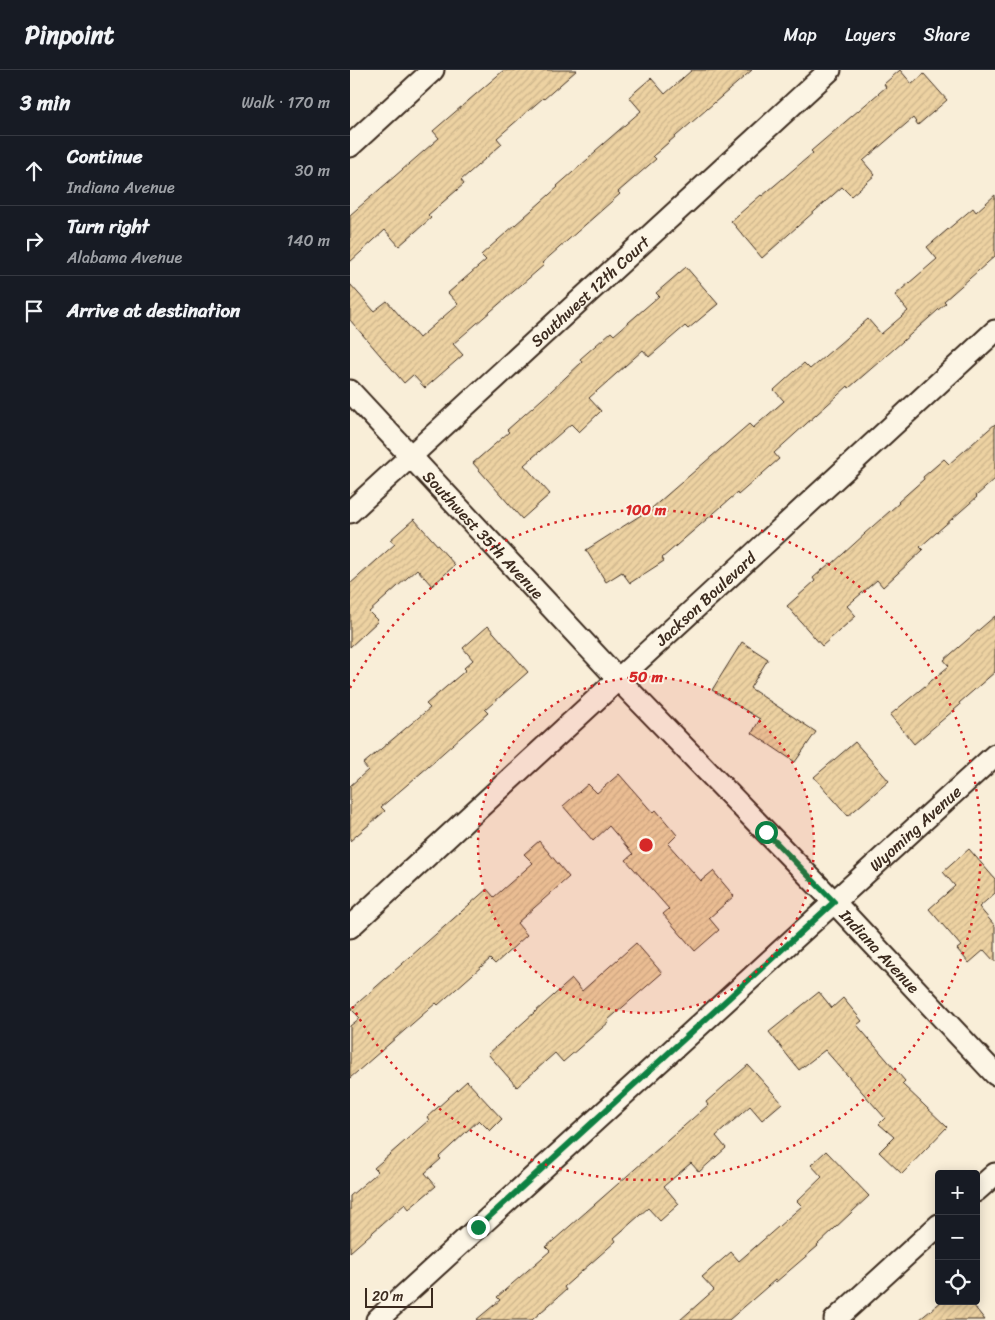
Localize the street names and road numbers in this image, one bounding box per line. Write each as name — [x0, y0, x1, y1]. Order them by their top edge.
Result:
street label: Southwest 12th Court — [524, 228, 657, 354]
street label: Southwest 35th Avenue — [415, 463, 551, 607]
street label: Jackson Boulevard — [648, 543, 764, 654]
street label: Wyoming Avenue — [862, 778, 969, 879]
street label: Indiana Avenue — [831, 901, 927, 1001]

